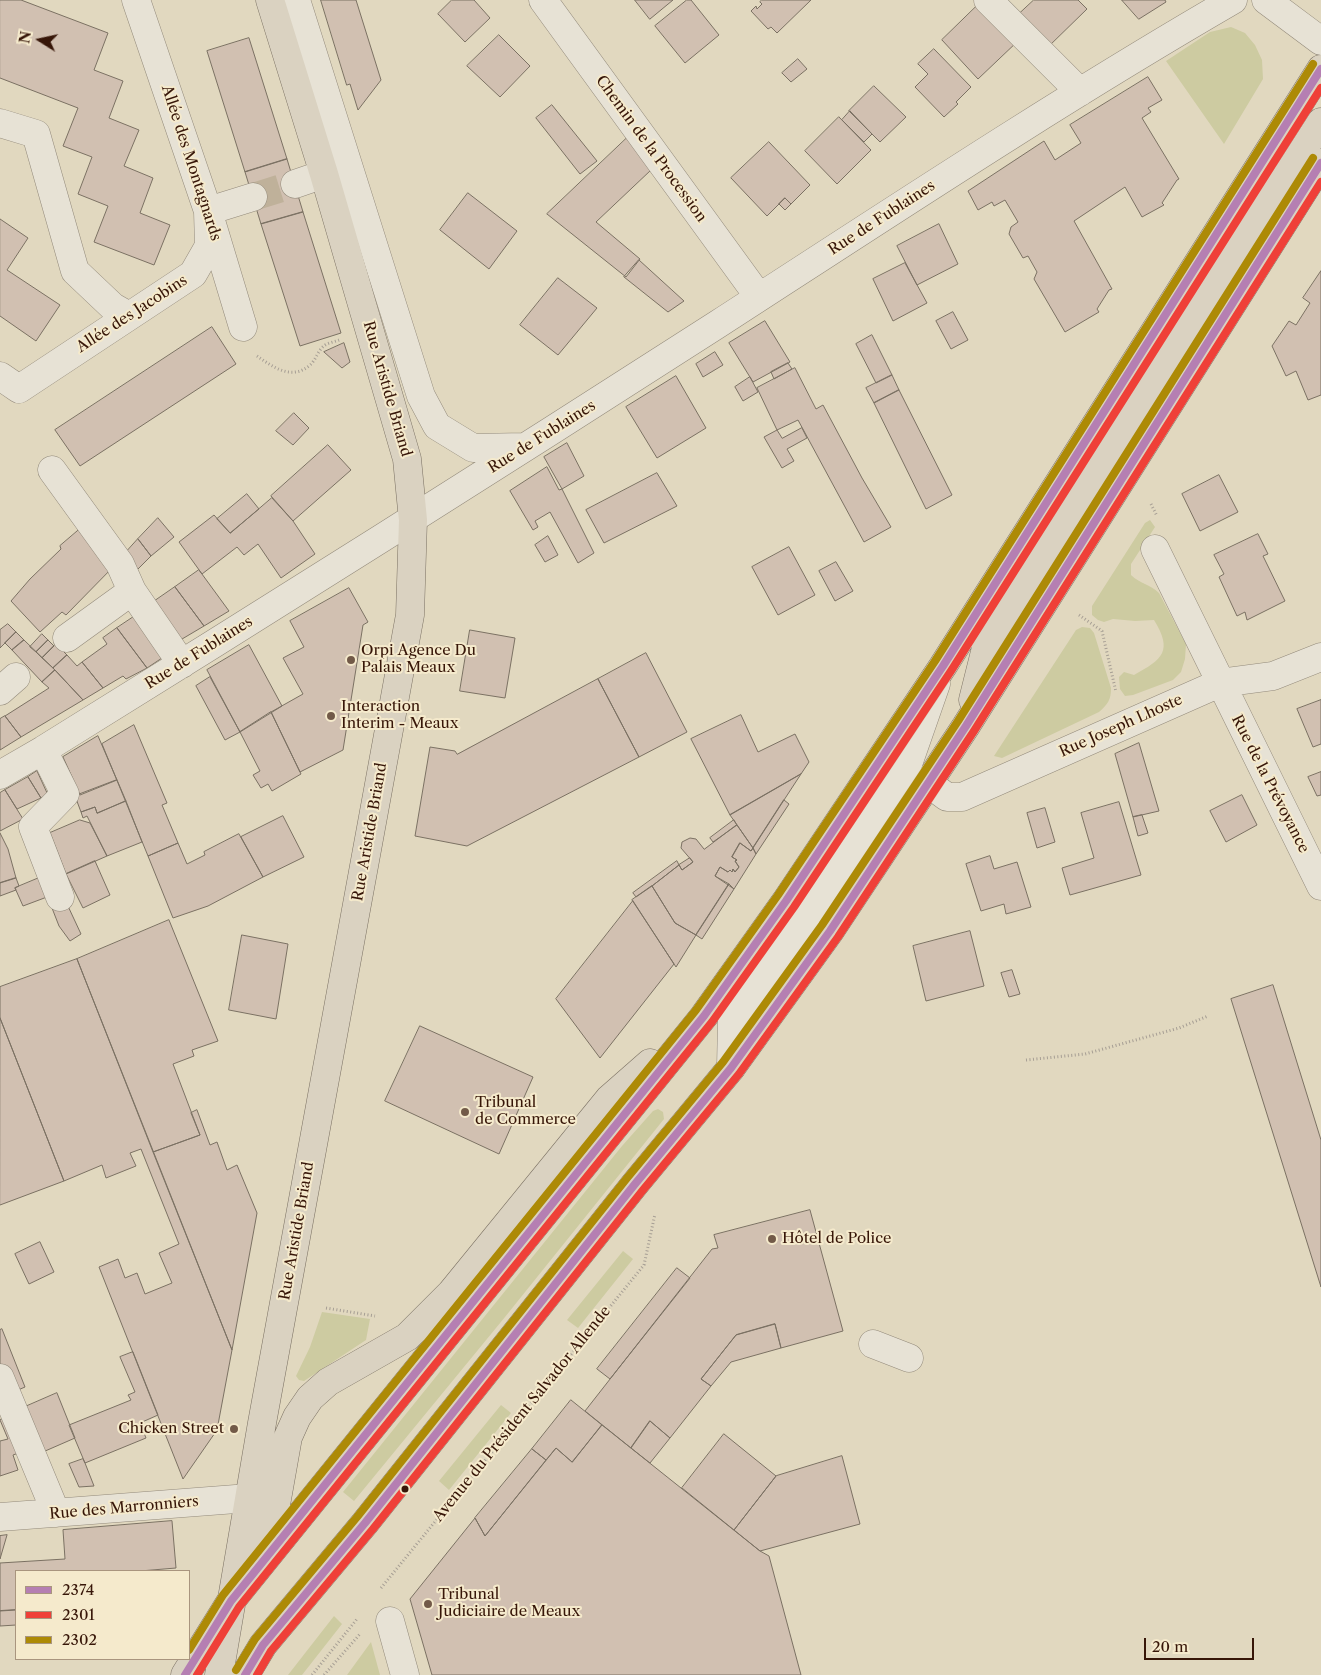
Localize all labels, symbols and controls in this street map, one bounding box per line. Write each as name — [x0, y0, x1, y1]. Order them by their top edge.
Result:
north arrow — [15, 15, 65, 65]
text: N — [15, 30, 35, 45]
street label: Chemin de la Procession — [592, 72, 710, 226]
street label: Allée des Montagnards — [157, 83, 225, 243]
street label: Rue de Fublaines — [825, 177, 939, 259]
street label: Allée des Jacobins — [73, 271, 191, 357]
street label: Rue Aristide Briand — [359, 319, 415, 459]
street label: Rue de Fublaines — [485, 397, 599, 477]
street label: Rue de Fublaines — [142, 613, 256, 693]
place label: Orpi Agence Du Palais Meaux — [361, 642, 476, 677]
marker: Orpi Agence Du Palais Meaux — [345, 654, 357, 666]
street label: Rue Joseph Lhoste — [1057, 691, 1185, 761]
place label: Interaction Interim - Meaux — [341, 698, 459, 733]
marker: Interaction Interim - Meaux — [325, 710, 337, 722]
street label: Rue de la Prévoyance — [1227, 712, 1313, 856]
street label: Rue Aristide Briand — [349, 761, 391, 903]
place label: Tribunal de Commerce — [475, 1094, 576, 1129]
marker: Tribunal de Commerce — [459, 1106, 471, 1118]
street label: Rue Aristide Briand — [276, 1160, 318, 1302]
place label: Hôtel de Police — [782, 1230, 891, 1248]
marker: Hôtel de Police — [766, 1233, 778, 1245]
street label: Avenue du Président Salvador Allende — [429, 1303, 615, 1525]
place label: Chicken Street — [118, 1420, 224, 1438]
marker: Chicken Street — [228, 1423, 240, 1435]
unlabelled marker — [400, 1484, 410, 1494]
street label: Rue des Marronniers — [49, 1493, 199, 1523]
legend — [15, 1570, 190, 1660]
text: 2374 — [62, 1580, 94, 1599]
place label: Tribunal Judiciaire de Meaux — [438, 1586, 580, 1621]
marker: Tribunal Judiciaire de Meaux — [422, 1598, 434, 1610]
text: 2301 — [62, 1605, 95, 1624]
scale bar — [1146, 1628, 1256, 1660]
text: 2302 — [62, 1630, 97, 1649]
text: 20 m — [1152, 1637, 1188, 1656]

